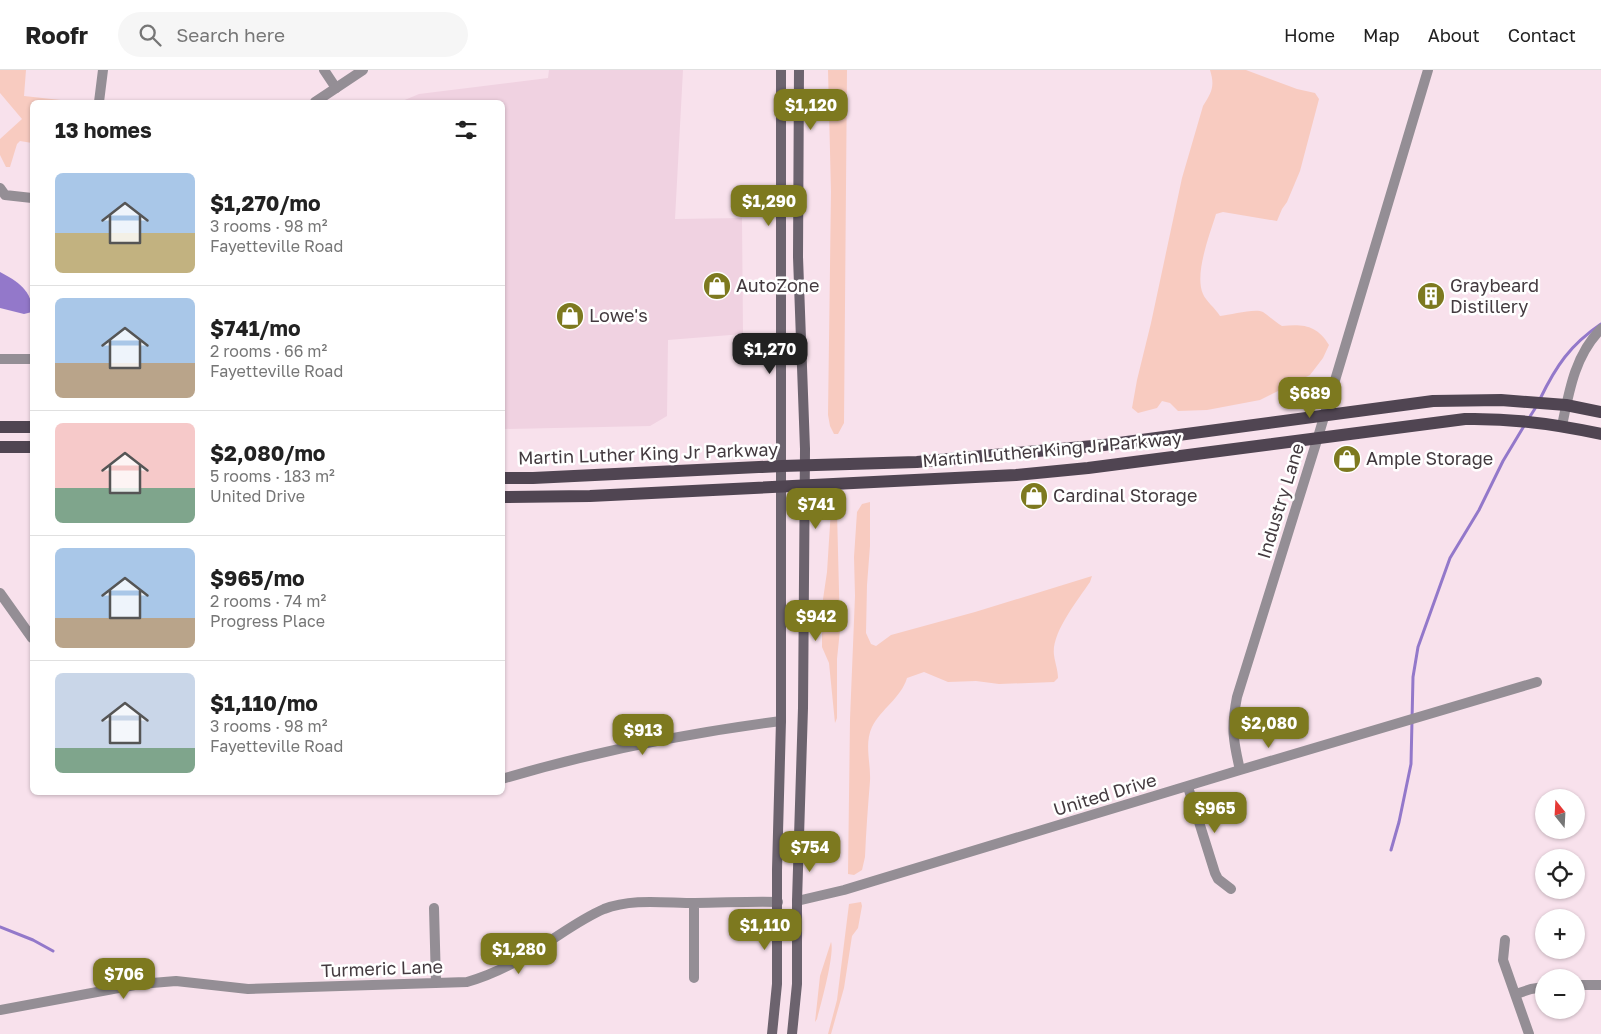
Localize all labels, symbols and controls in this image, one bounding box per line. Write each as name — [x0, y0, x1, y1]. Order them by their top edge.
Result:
search box — [118, 12, 468, 57]
text: Roofr — [25, 20, 88, 49]
icon: search — [136, 21, 164, 49]
text: Search here — [176, 23, 285, 46]
text: Home — [1284, 24, 1335, 46]
text: Map — [1363, 24, 1400, 46]
text: About — [1428, 24, 1480, 46]
text: Contact — [1508, 24, 1576, 46]
pin: $1,120 — [770, 88, 852, 131]
text: $1,120 — [785, 95, 837, 115]
icon: filters — [452, 116, 480, 144]
text: 13 homes — [55, 117, 152, 143]
pin: $1,290 — [728, 184, 810, 227]
text: $1,270/mo — [210, 190, 321, 216]
text: $1,290 — [742, 191, 796, 211]
icon: home — [95, 193, 155, 253]
text: 3 rooms · 98 m² — [210, 216, 327, 236]
text: Fayetteville Road — [210, 236, 343, 256]
shop icon: AutoZone — [702, 271, 732, 301]
place label: AutoZone — [736, 274, 819, 296]
place label: Graybeard Distillery — [1450, 274, 1539, 317]
building icon: Graybeard Distillery — [1416, 281, 1446, 311]
shop icon: Lowe's — [555, 301, 585, 331]
place label: Lowe's — [589, 304, 648, 326]
text: $741/mo — [210, 315, 301, 341]
icon: home — [95, 318, 155, 378]
pin: $1,270 — [729, 332, 811, 375]
text: $1,270 — [744, 339, 796, 359]
text: 2 rooms · 66 m² — [210, 341, 327, 361]
text: Fayetteville Road — [210, 361, 343, 381]
pin: $689 — [1280, 376, 1340, 419]
text: $689 — [1289, 383, 1331, 403]
street label: Martin Luther King Jr Parkway — [921, 427, 1183, 471]
street label: Martin Luther King Jr Parkway — [518, 437, 778, 469]
text: $2,080/mo — [210, 440, 325, 466]
street label: Industry Lane — [1252, 440, 1308, 561]
icon: home — [95, 443, 155, 503]
shop icon: Ample Storage — [1332, 444, 1362, 474]
place label: Ample Storage — [1366, 447, 1493, 469]
text: 5 rooms · 183 m² — [210, 466, 335, 486]
shop icon: Cardinal Storage — [1019, 481, 1049, 511]
place label: Cardinal Storage — [1053, 484, 1197, 506]
text: United Drive — [210, 486, 305, 506]
pin: $741 — [786, 488, 846, 530]
text: $741 — [797, 494, 835, 514]
text: $965/mo — [210, 565, 305, 591]
icon: home — [95, 568, 155, 628]
text: 2 rooms · 74 m² — [210, 591, 326, 611]
pin: $942 — [786, 600, 846, 642]
text: $942 — [796, 606, 836, 626]
text: Progress Place — [210, 611, 325, 631]
text: $1,110/mo — [210, 690, 318, 716]
icon: home — [95, 693, 155, 753]
pin: $2,080 — [1228, 706, 1310, 749]
text: $2,080 — [1241, 713, 1297, 733]
pin: $913 — [613, 714, 673, 756]
text: 3 rooms · 98 m² — [210, 716, 327, 736]
text: $913 — [624, 720, 662, 740]
text: Fayetteville Road — [210, 736, 343, 756]
street label: United Drive — [1050, 768, 1159, 820]
north arrow — [1535, 789, 1585, 839]
map controls — [1535, 789, 1585, 1019]
pin: $965 — [1185, 792, 1245, 834]
text: $965 — [1195, 798, 1235, 818]
pin: $754 — [780, 830, 840, 873]
text: $754 — [790, 837, 830, 857]
button: locate — [1535, 849, 1585, 899]
pin: $1,110 — [724, 908, 806, 951]
button: + — [1535, 909, 1585, 959]
text: $1,110 — [740, 915, 790, 935]
pin: $1,280 — [478, 932, 560, 975]
text: $1,280 — [492, 939, 546, 959]
street label: Turmeric Lane — [321, 955, 443, 981]
pin: $706 — [94, 958, 154, 1000]
text: $706 — [104, 964, 144, 984]
button: − — [1535, 969, 1585, 1019]

